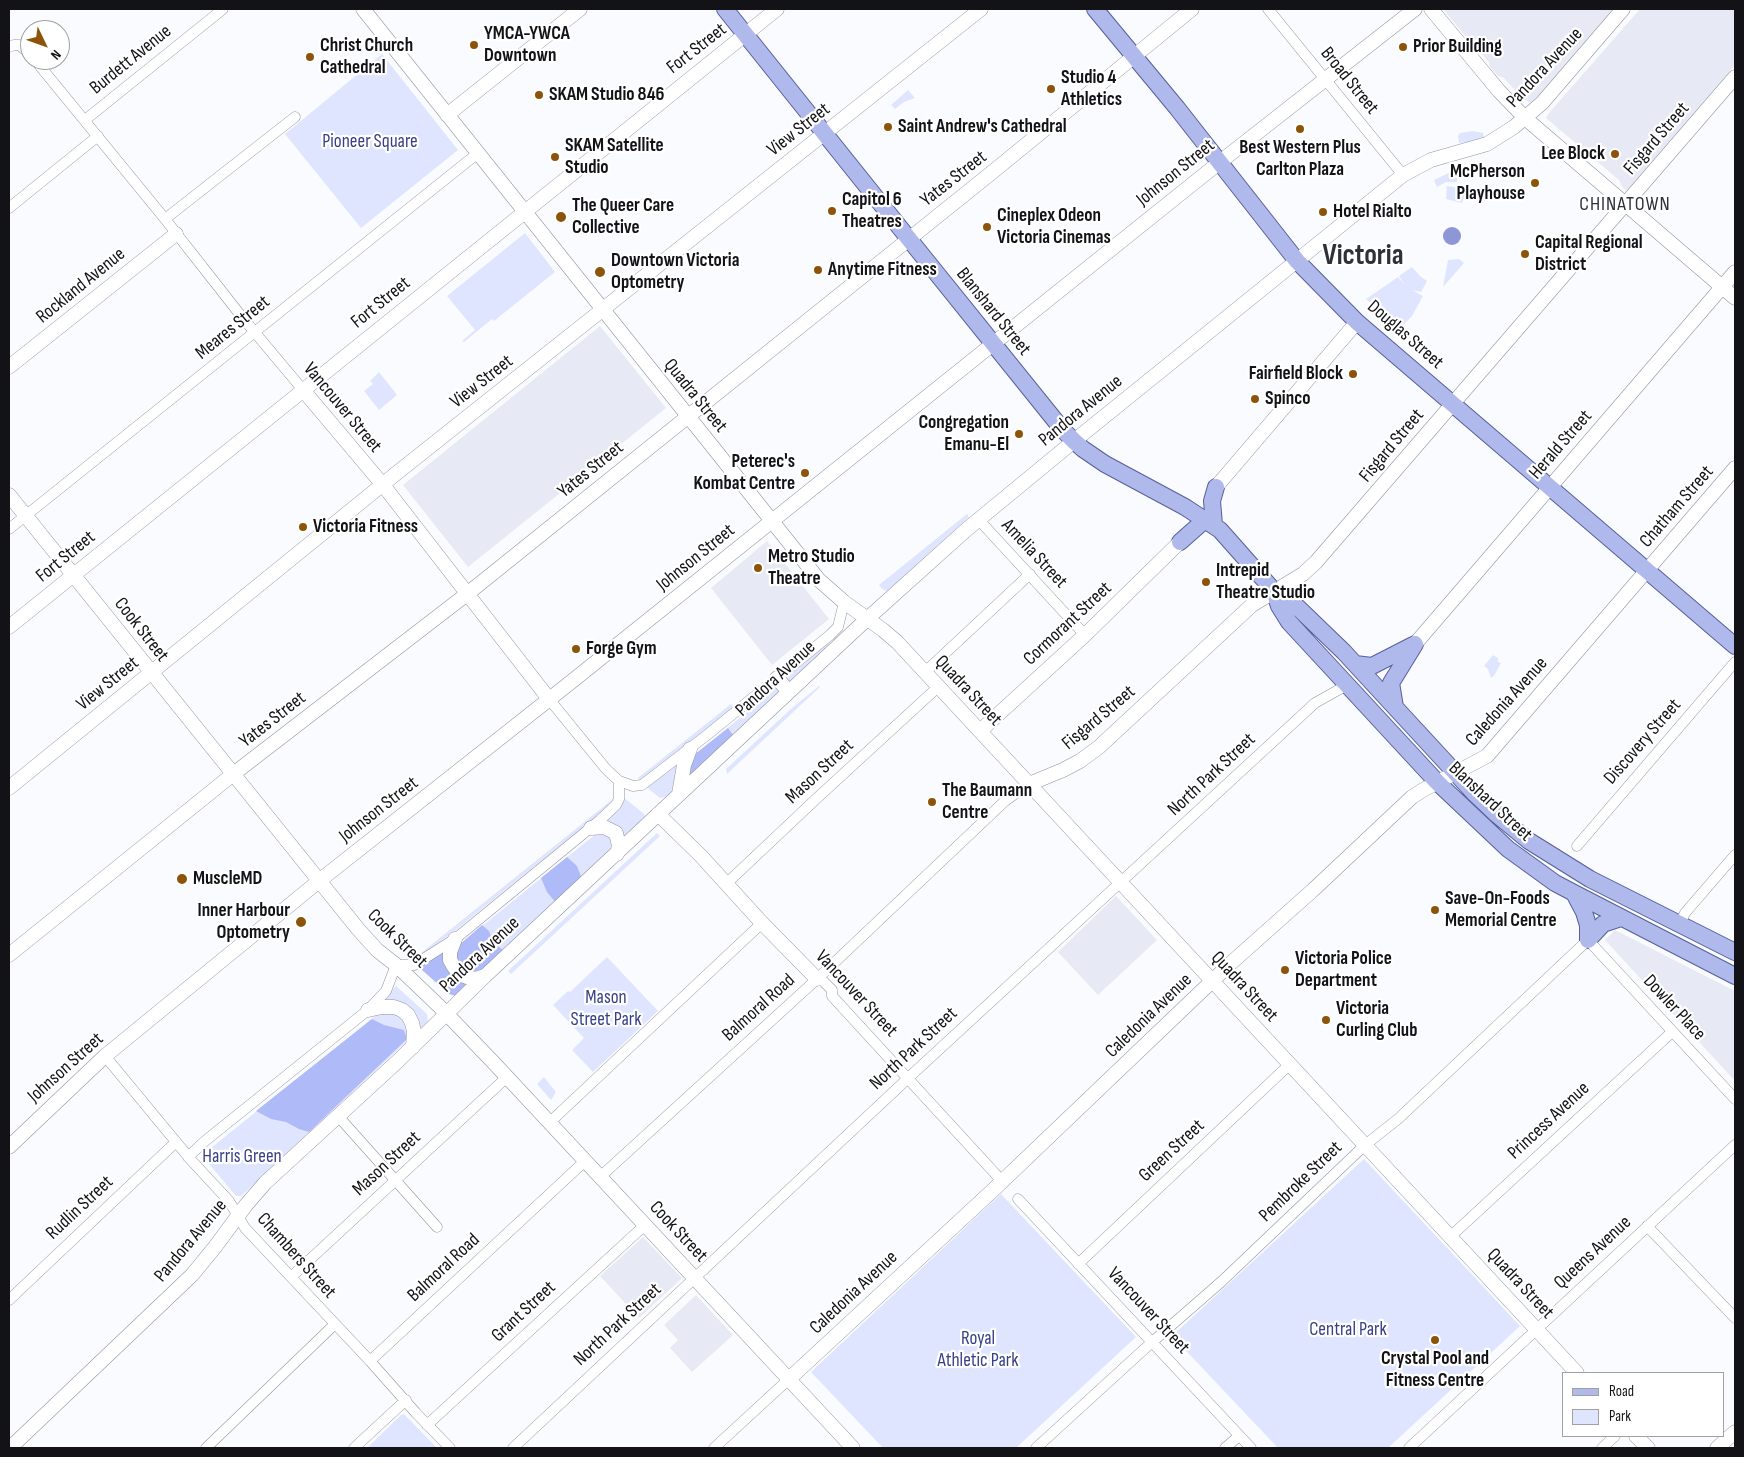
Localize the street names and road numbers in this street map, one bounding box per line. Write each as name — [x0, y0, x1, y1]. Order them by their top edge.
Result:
street label: Fort Street — [663, 19, 731, 79]
street label: Burdett Avenue — [86, 20, 176, 100]
street label: Pandora Avenue — [1502, 23, 1588, 113]
street label: Broad Street — [1315, 43, 1383, 119]
street label: View Street — [763, 98, 835, 162]
street label: Fisgard Street — [1619, 98, 1695, 180]
street label: Johnson Street — [1132, 135, 1220, 211]
street label: Yates Street — [916, 146, 992, 212]
street label: Rockland Avenue — [32, 243, 130, 329]
street label: Blanshard Street — [951, 264, 1035, 360]
street label: Fort Street — [347, 272, 415, 334]
street label: Meares Street — [191, 291, 275, 365]
street label: Douglas Street — [1362, 296, 1448, 374]
street label: View Street — [446, 350, 518, 414]
street label: Quadra Street — [658, 355, 732, 437]
street label: Vancouver Street — [298, 358, 386, 458]
street label: Pandora Avenue — [1035, 370, 1127, 452]
street label: Fisgard Street — [1355, 405, 1429, 487]
street label: Herald Street — [1525, 406, 1597, 484]
street label: Yates Street — [554, 437, 628, 503]
street label: Chatham Street — [1635, 461, 1719, 553]
street label: Amelia Street — [996, 515, 1072, 593]
street label: Johnson Street — [652, 520, 740, 596]
street label: Fort Street — [32, 526, 100, 588]
street label: Cormorant Street — [1019, 577, 1117, 671]
street label: Cook Street — [109, 593, 173, 667]
street label: Pandora Avenue — [731, 636, 821, 722]
street label: Quadra Street — [930, 651, 1006, 731]
street label: View Street — [72, 652, 144, 716]
street label: Caledonia Avenue — [1461, 653, 1553, 751]
street label: Fisgard Street — [1058, 681, 1140, 755]
street label: Yates Street — [235, 687, 311, 753]
street label: Discovery Street — [1600, 695, 1686, 789]
street label: North Park Street — [1164, 729, 1260, 821]
street label: Mason Street — [781, 735, 859, 809]
street label: Blanshard Street — [1444, 758, 1536, 846]
street label: Johnson Street — [335, 772, 423, 848]
street label: Cook Street — [362, 905, 432, 973]
street label: Pandora Avenue — [435, 912, 525, 998]
street label: Vancouver Street — [810, 946, 902, 1042]
street label: Quadra Street — [1206, 947, 1282, 1027]
street label: Balmoral Road — [718, 969, 800, 1047]
street label: Caledonia Avenue — [1101, 969, 1197, 1063]
street label: Dowler Place — [1638, 970, 1710, 1046]
street label: North Park Street — [866, 1003, 962, 1095]
street label: Johnson Street — [23, 1028, 109, 1108]
street label: Princess Avenue — [1503, 1077, 1595, 1165]
street label: Green Street — [1135, 1115, 1209, 1187]
street label: Mason Street — [348, 1127, 426, 1201]
street label: Pembroke Street — [1255, 1137, 1347, 1227]
street label: Rudlin Street — [42, 1171, 118, 1245]
street label: Pandora Avenue — [150, 1195, 232, 1287]
street label: Cook Street — [644, 1197, 712, 1267]
street label: Chambers Street — [252, 1208, 340, 1304]
street label: Queens Avenue — [1550, 1212, 1636, 1294]
street label: Balmoral Road — [403, 1229, 485, 1307]
street label: Quadra Street — [1482, 1244, 1558, 1324]
street label: Caledonia Avenue — [805, 1247, 903, 1339]
street label: Vancouver Street — [1102, 1263, 1194, 1359]
street label: Grant Street — [487, 1277, 561, 1347]
street label: North Park Street — [570, 1279, 666, 1371]

